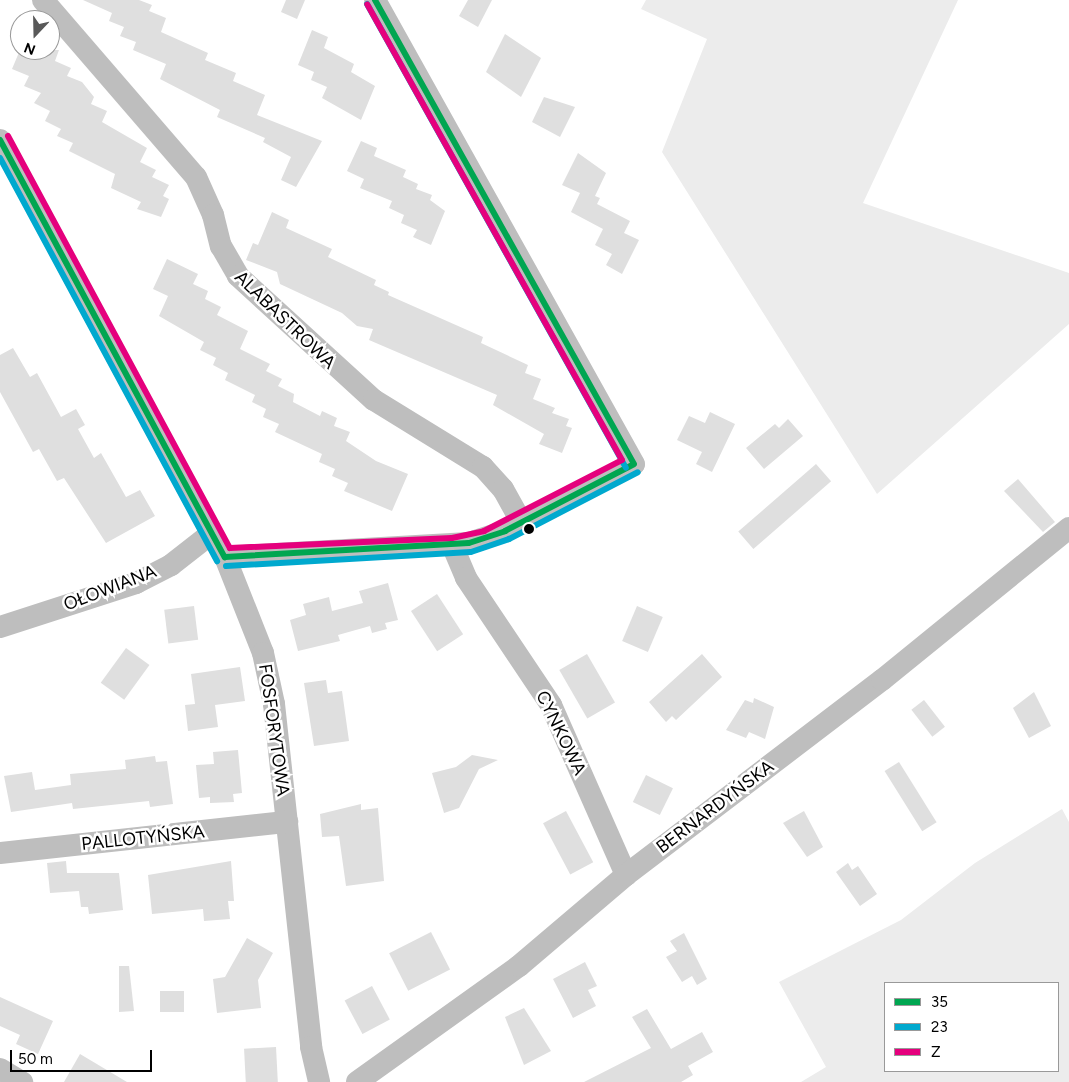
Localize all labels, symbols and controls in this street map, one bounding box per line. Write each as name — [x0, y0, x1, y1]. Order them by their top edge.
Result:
north arrow — [10, 10, 60, 60]
text: N — [22, 39, 38, 58]
street label: ALABASTROWA — [230, 266, 340, 374]
unlabelled marker — [524, 524, 534, 534]
street label: OŁOWIANA — [61, 560, 159, 616]
street label: FOSFORYTOWA — [254, 663, 294, 797]
street label: CYNKOWA — [531, 687, 591, 779]
street label: BERNARDYŃSKA — [652, 756, 778, 858]
street label: PALLOTYŃSKA — [80, 821, 206, 855]
legend — [884, 982, 1059, 1072]
text: 35 — [931, 993, 948, 1011]
text: 23 — [931, 1018, 948, 1036]
scale bar — [12, 1040, 155, 1072]
text: Z — [931, 1043, 941, 1061]
text: 50 m — [18, 1050, 53, 1068]

